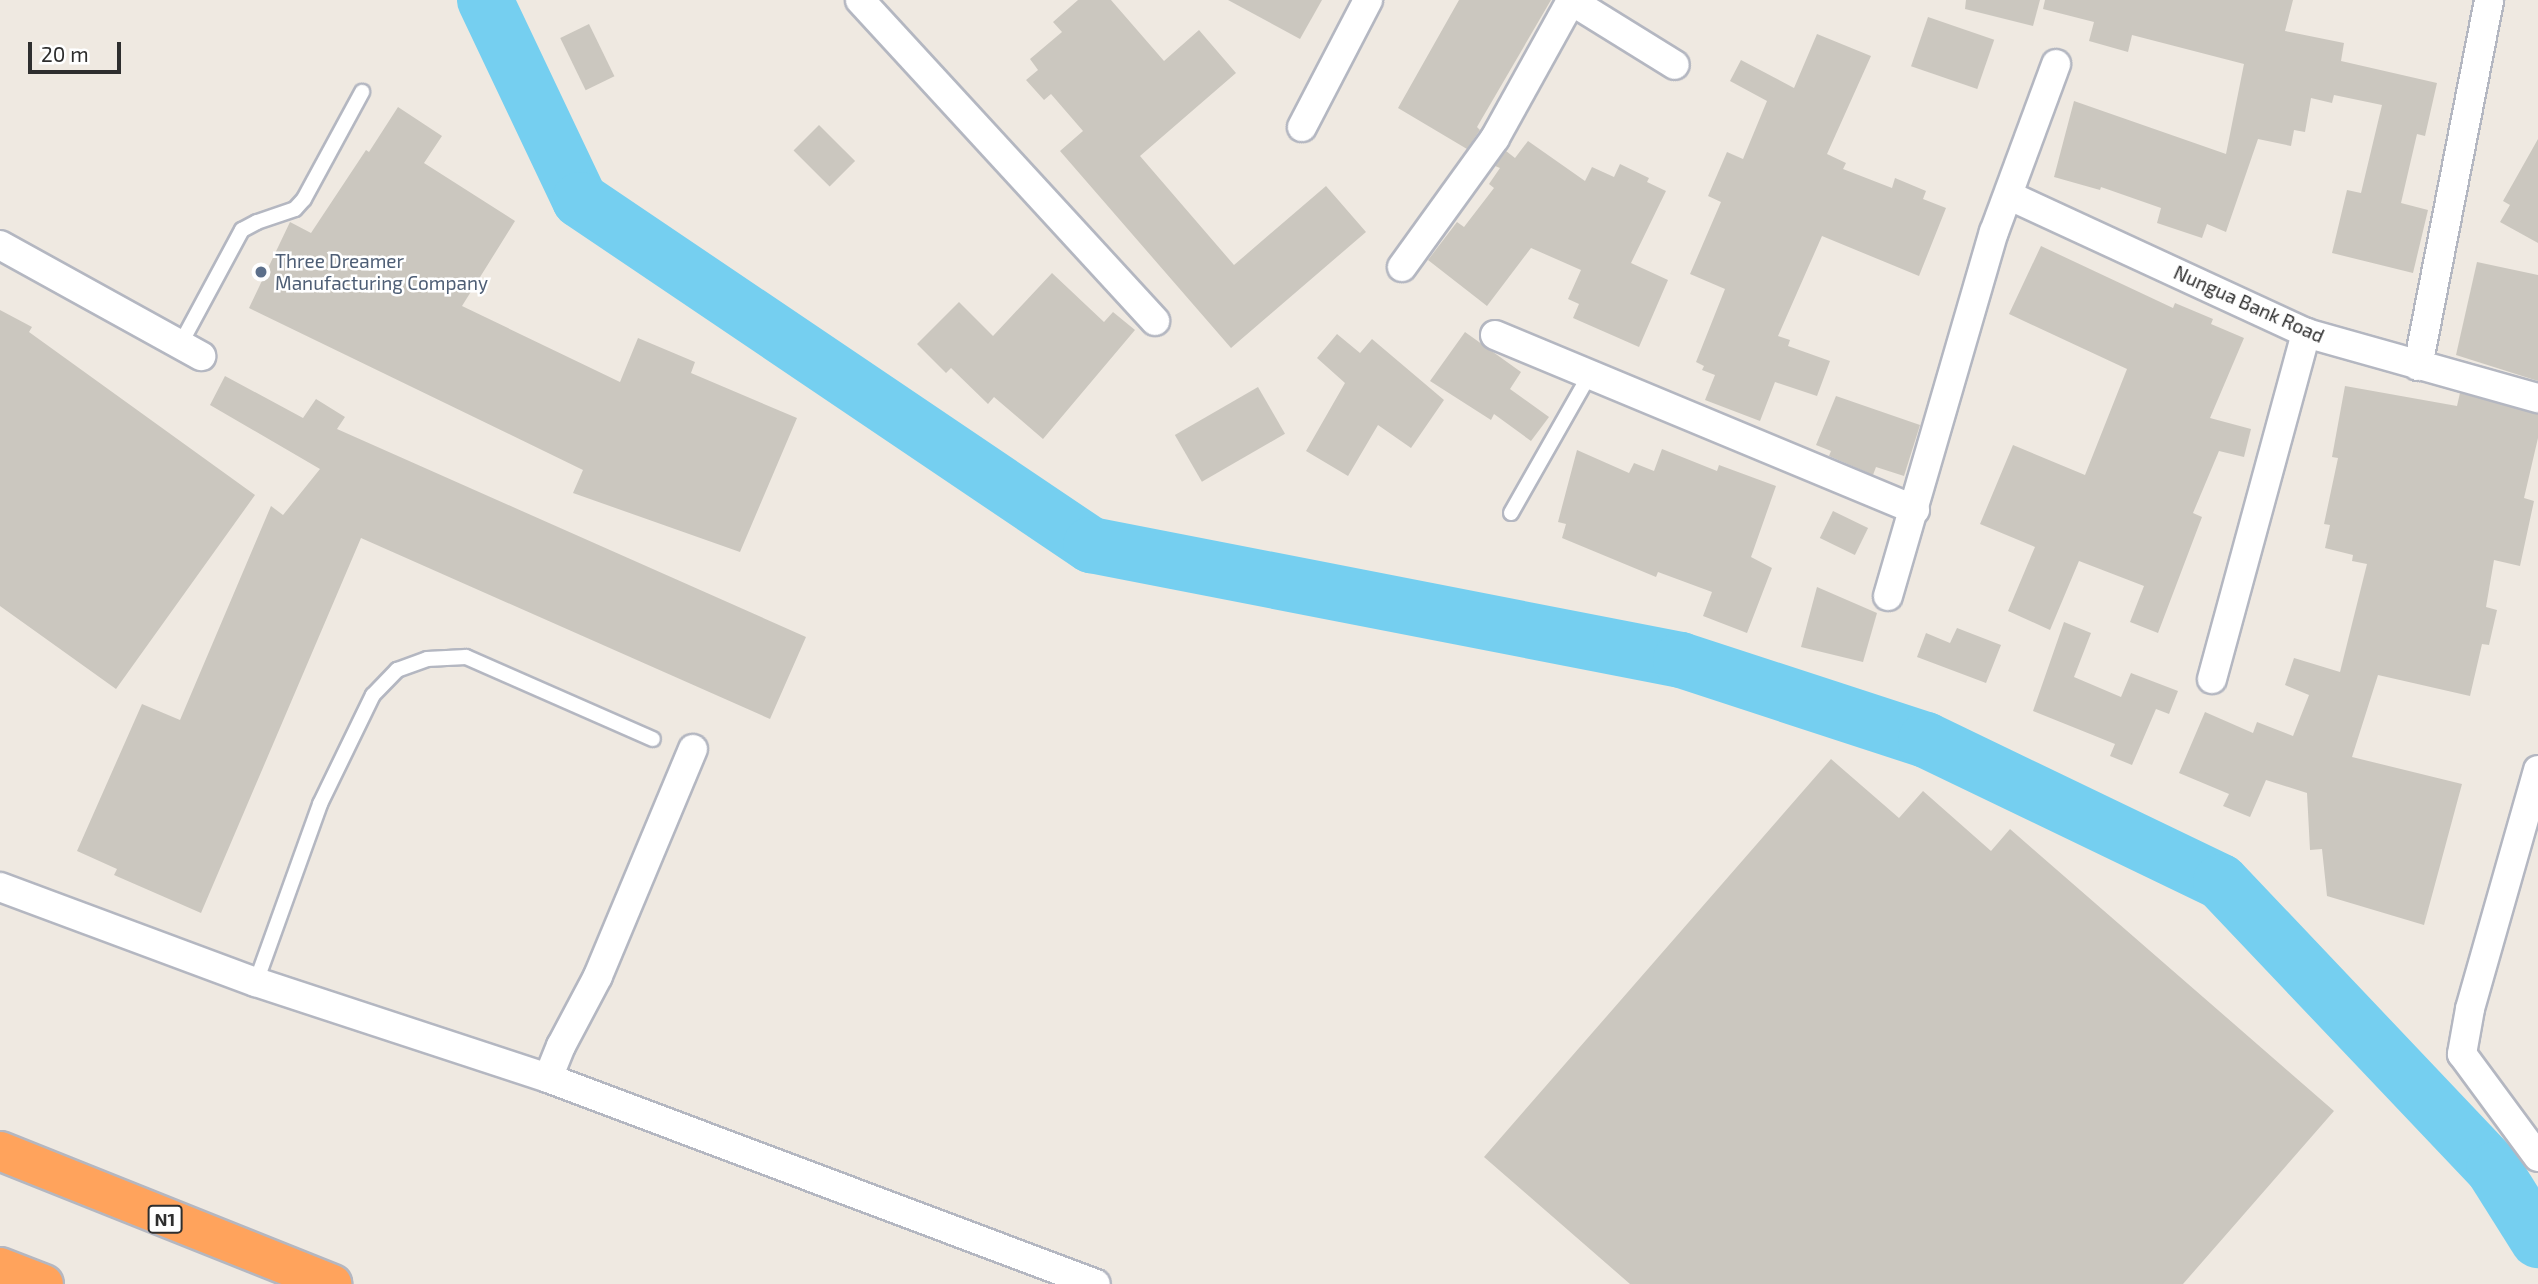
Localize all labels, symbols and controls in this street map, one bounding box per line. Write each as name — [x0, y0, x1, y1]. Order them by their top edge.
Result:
scale bar — [32, 28, 124, 72]
text: 20 m — [41, 41, 89, 66]
place label: Three Dreamer Manufacturing Company — [275, 250, 488, 294]
street label: Nungua Bank Road — [2170, 261, 2328, 347]
marker: Three Dreamer Manufacturing Company — [253, 264, 269, 280]
road number: N1 — [148, 1204, 182, 1234]

